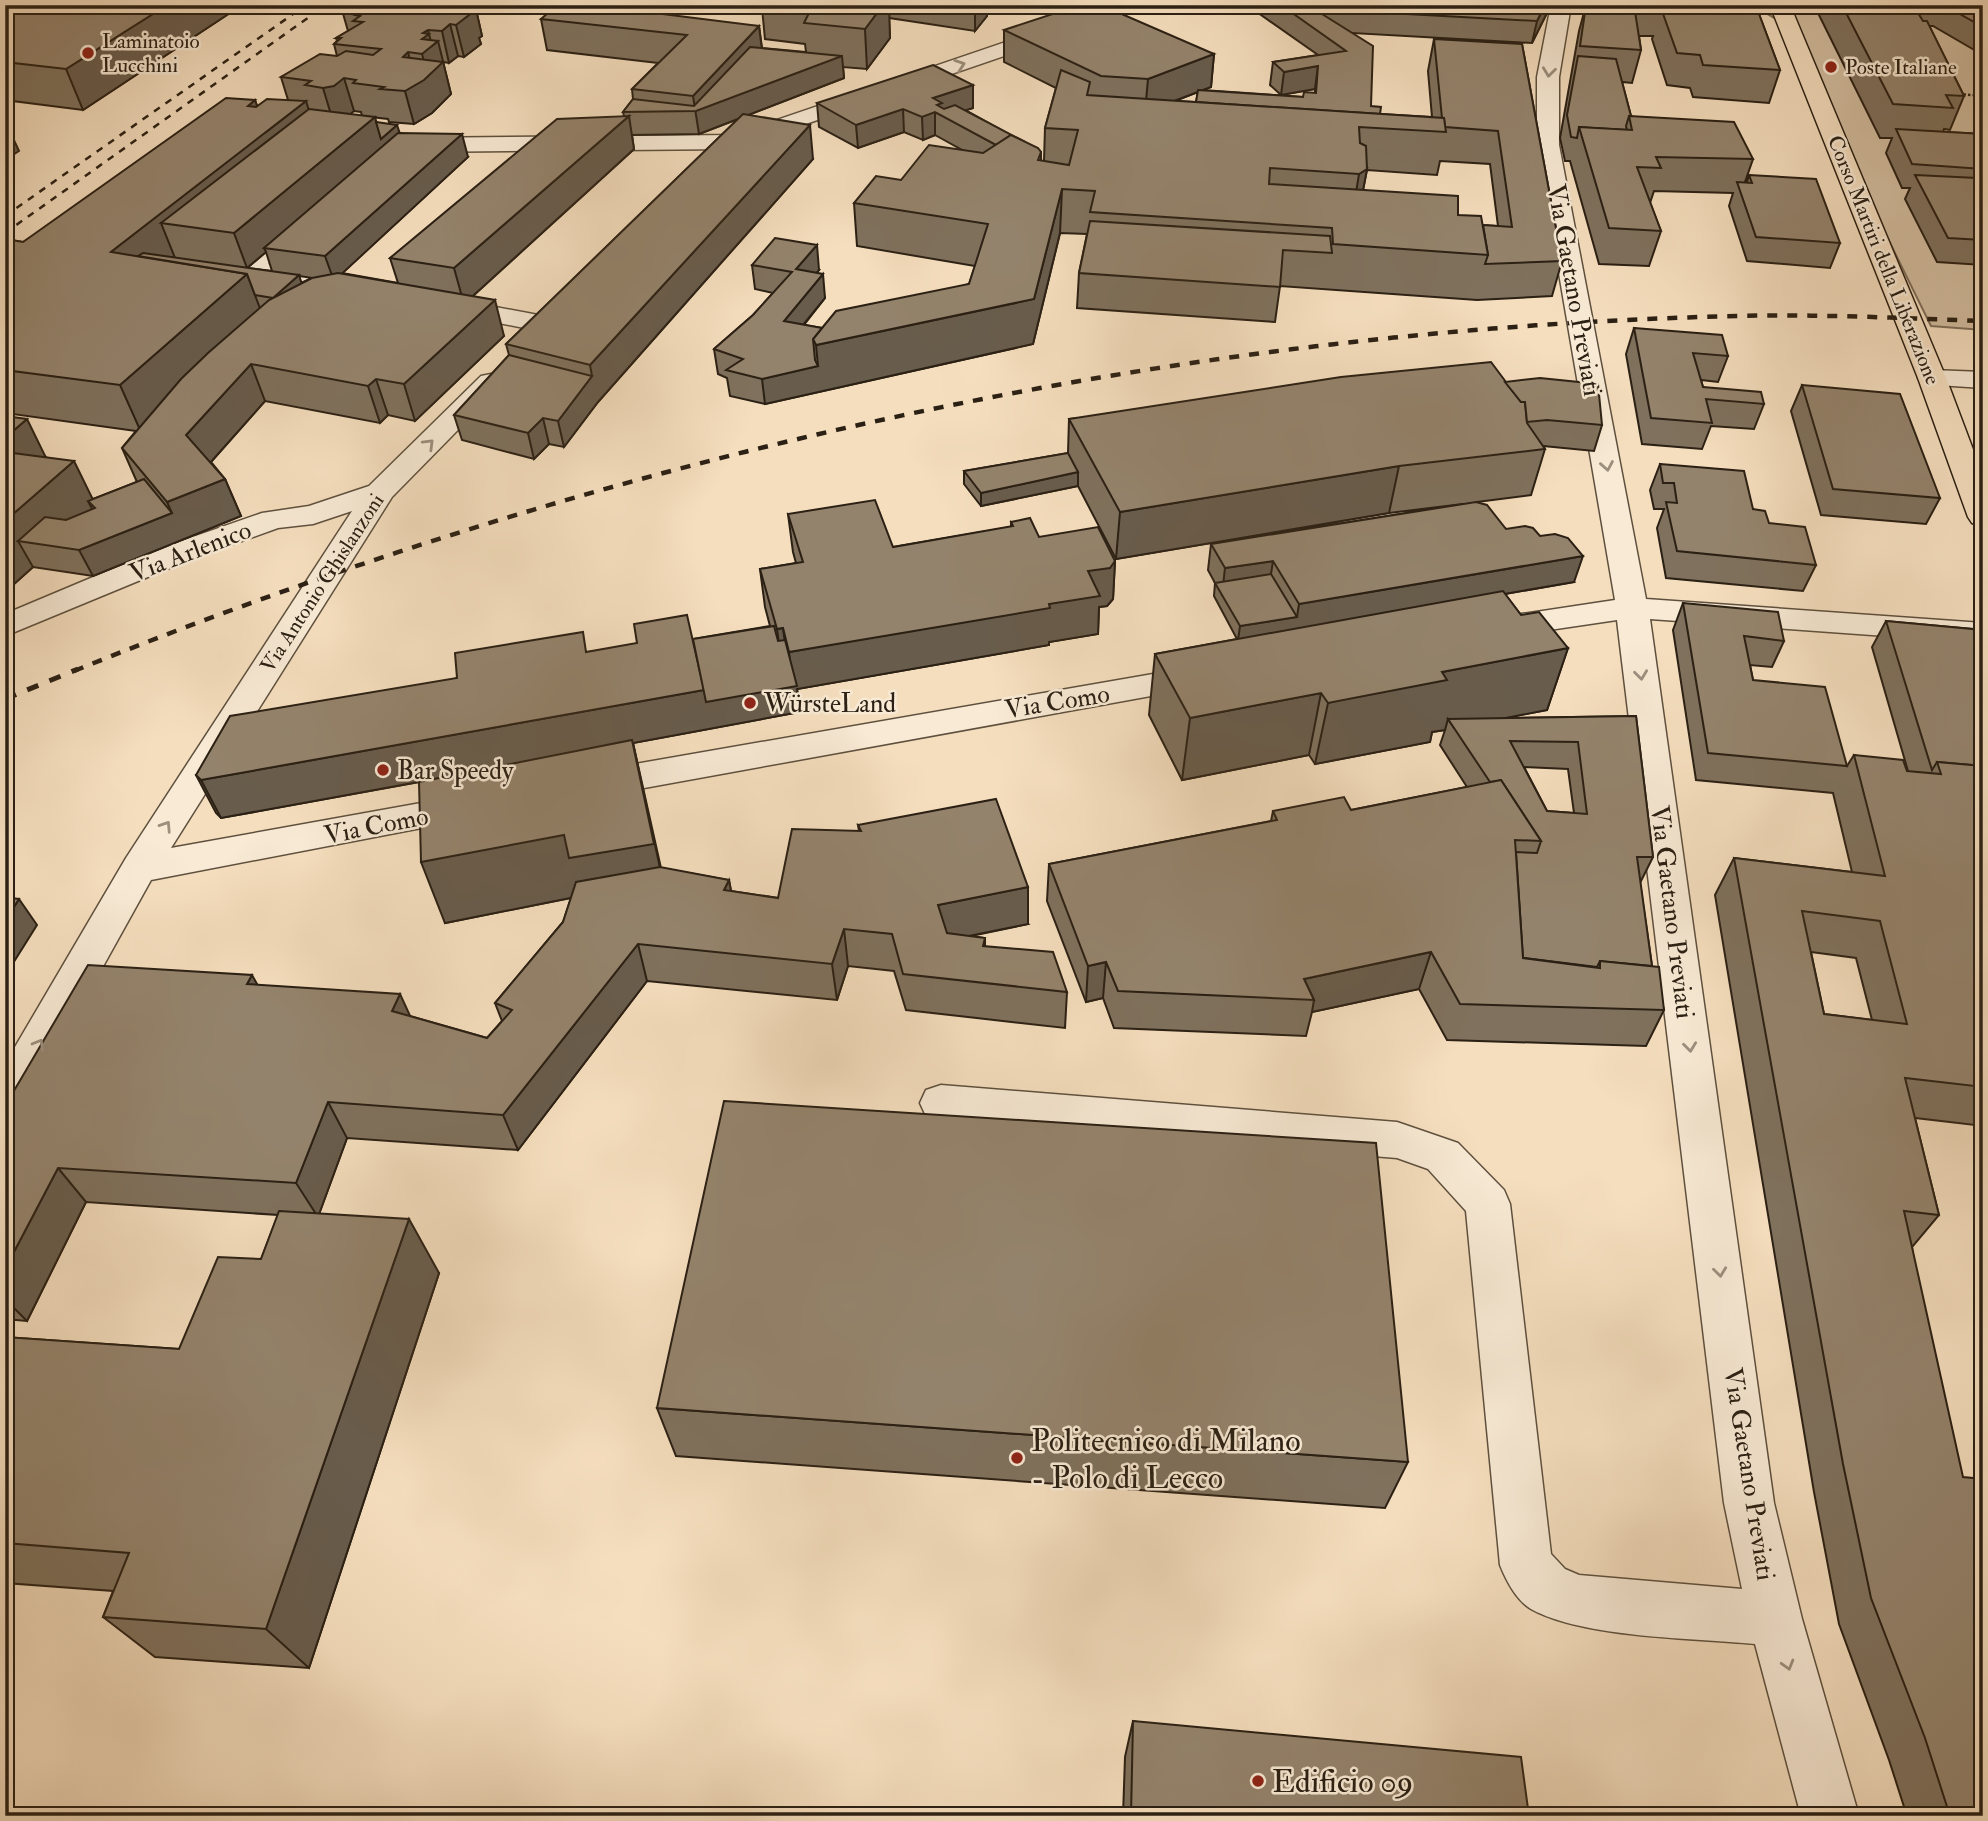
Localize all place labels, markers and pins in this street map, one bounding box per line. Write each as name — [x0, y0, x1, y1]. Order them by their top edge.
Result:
place label: Laminatoio Lucchini — [102, 28, 200, 79]
marker: Laminatoio Lucchini — [80, 45, 96, 61]
place label: Poste Italiane — [1845, 54, 1957, 81]
marker: Poste Italiane — [1823, 59, 1839, 75]
place label: WürsteLand — [763, 688, 896, 720]
marker: WürsteLand — [742, 695, 758, 711]
place label: Bar Speedy — [397, 755, 514, 788]
marker: Bar Speedy — [375, 762, 391, 778]
place label: Politecnico di Milano - Polo di Lecco — [1031, 1421, 1301, 1498]
marker: Politecnico di Milano - Polo di Lecco — [1009, 1450, 1025, 1466]
place label: Edificio 09 — [1272, 1762, 1413, 1802]
marker: Edificio 09 — [1250, 1773, 1266, 1789]

